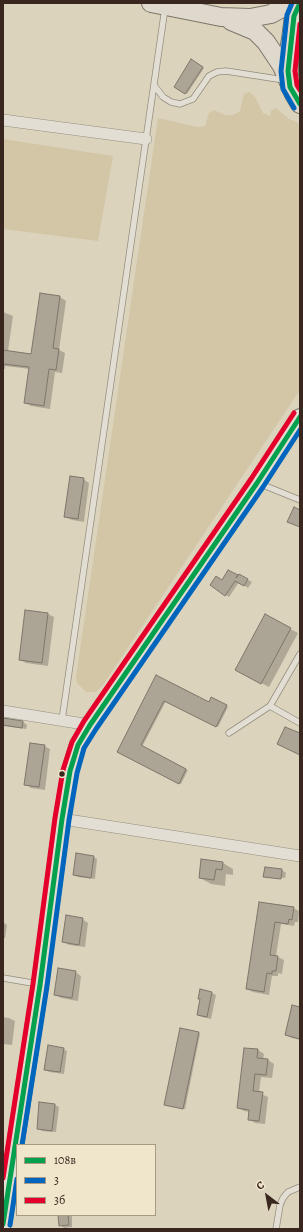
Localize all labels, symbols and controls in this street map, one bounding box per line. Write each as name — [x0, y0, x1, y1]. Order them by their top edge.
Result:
unlabelled marker — [57, 769, 67, 779]
legend — [16, 1144, 156, 1216]
text: 108в — [54, 1152, 76, 1168]
text: 3 — [54, 1172, 59, 1188]
north arrow — [247, 1176, 287, 1216]
text: С — [254, 1177, 267, 1194]
text: 3б — [54, 1192, 65, 1208]

